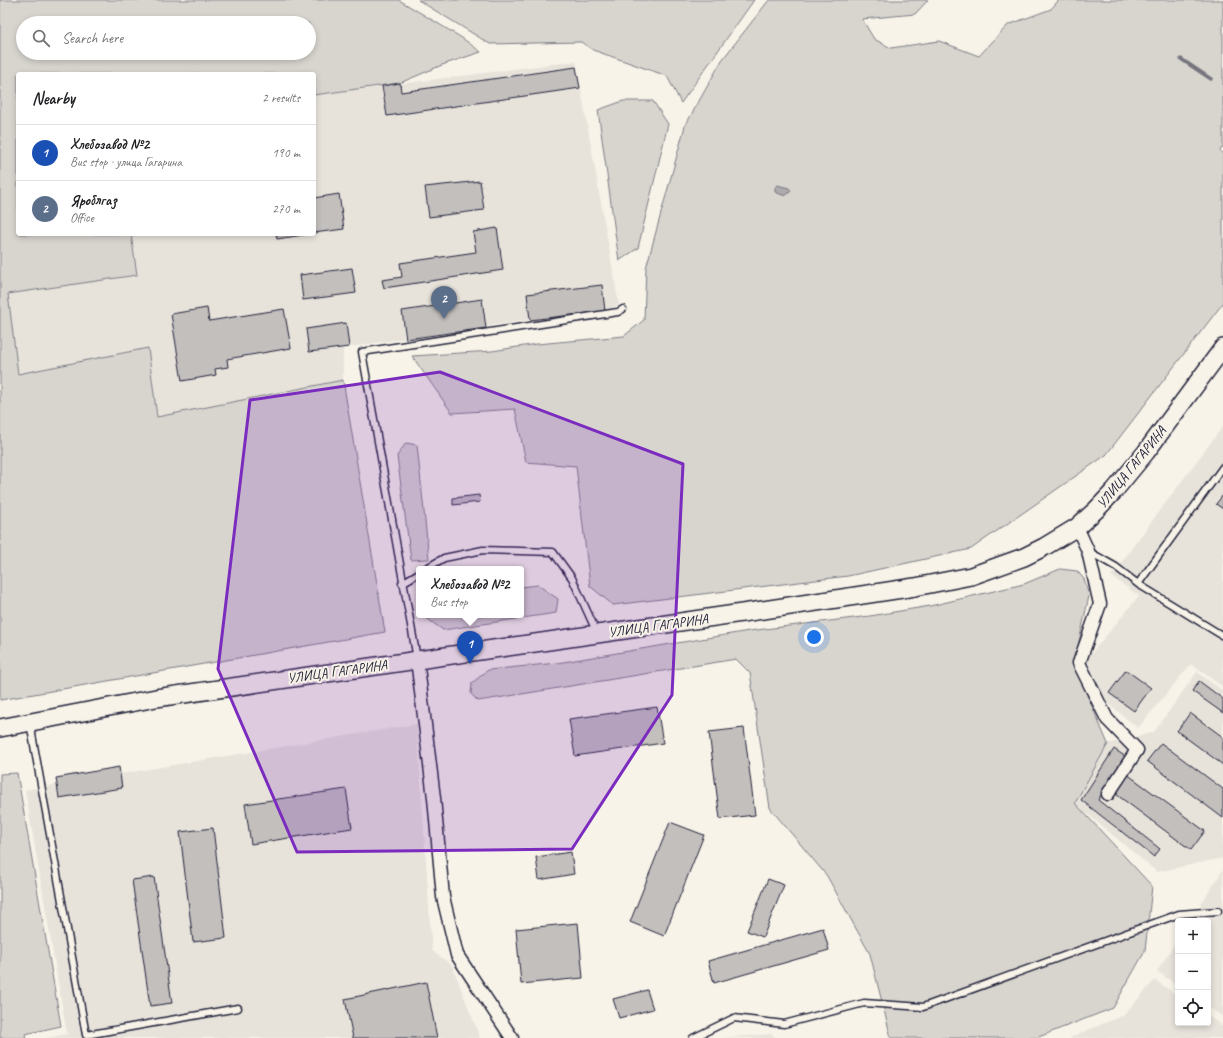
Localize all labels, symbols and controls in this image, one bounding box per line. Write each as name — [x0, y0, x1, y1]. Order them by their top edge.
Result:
search box — [16, 16, 316, 60]
icon: search — [30, 27, 52, 49]
text: Search here — [62, 29, 123, 48]
text: Nearby — [32, 88, 75, 109]
text: 2 results — [262, 90, 300, 106]
text: Хлебозавод №2 — [70, 135, 149, 154]
text: 1 — [42, 145, 48, 161]
text: 190 m — [272, 145, 300, 161]
text: Bus stop · улица Гагарина — [70, 154, 182, 170]
text: Яроблгаз — [70, 191, 117, 210]
text: 2 — [42, 201, 48, 217]
text: 270 m — [272, 201, 300, 217]
text: Office — [70, 210, 94, 226]
pin: 2 — [431, 286, 457, 319]
street label: УЛИЦА ГАГАРИНА — [1093, 422, 1170, 512]
popup — [416, 566, 524, 618]
text: Хлебозавод №2 — [430, 575, 510, 594]
text: Bus stop — [430, 594, 468, 610]
street label: УЛИЦА ГАГАРИНА — [607, 610, 710, 641]
your location — [804, 627, 824, 647]
pin: 1 — [457, 631, 483, 664]
street label: УЛИЦА ГАГАРИНА — [286, 656, 389, 687]
map controls — [1175, 918, 1211, 1026]
button: + — [1175, 918, 1211, 954]
button: − — [1175, 954, 1211, 990]
button: locate — [1175, 990, 1211, 1026]

